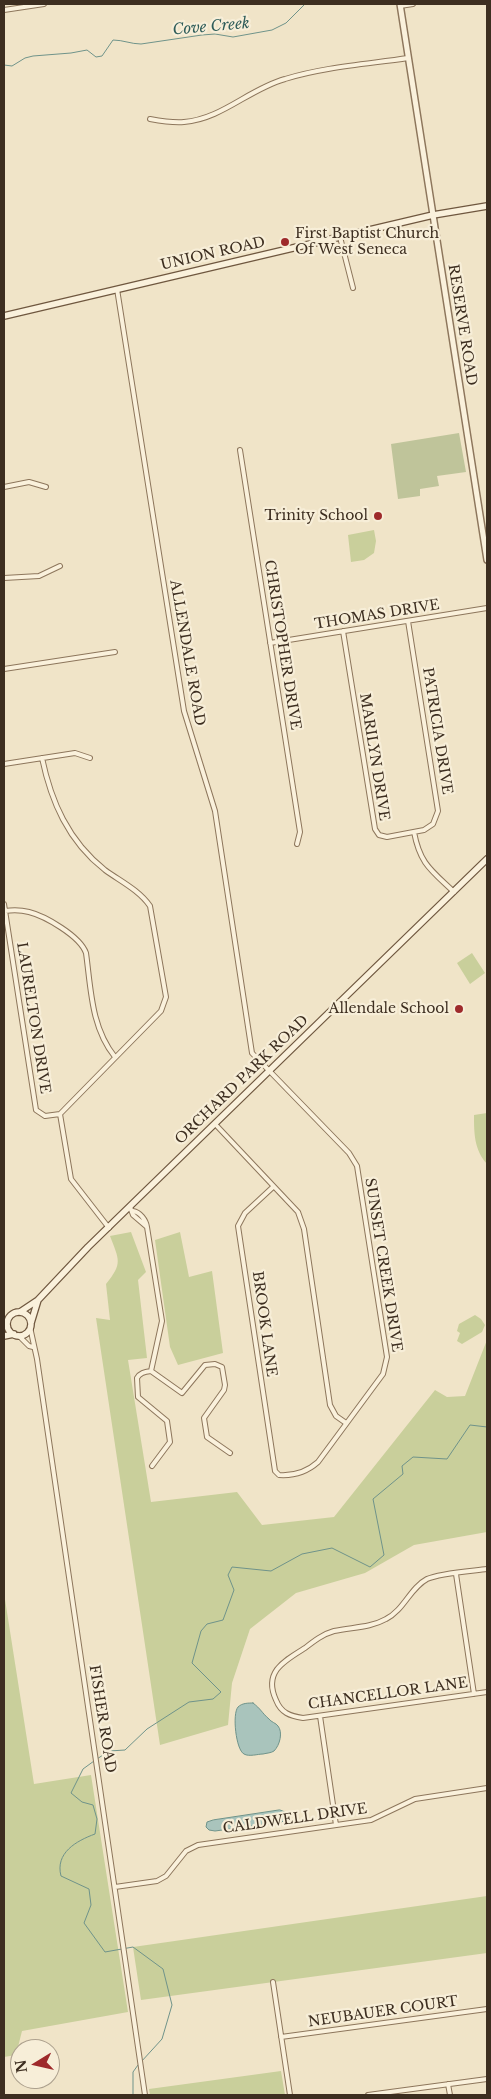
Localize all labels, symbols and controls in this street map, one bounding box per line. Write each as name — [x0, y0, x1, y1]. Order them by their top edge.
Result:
water label: Cove Creek — [172, 15, 250, 39]
place label: First Baptist Church Of West Seneca — [295, 226, 439, 258]
street label: UNION ROAD — [159, 234, 267, 274]
marker: First Baptist Church Of West Seneca — [279, 236, 291, 248]
street label: RESERVE ROAD — [444, 263, 480, 387]
place label: Trinity School — [265, 508, 368, 524]
marker: Trinity School — [372, 510, 384, 522]
street label: CHRISTOPHER DRIVE — [260, 559, 304, 731]
street label: ALLENDALE ROAD — [166, 579, 208, 727]
street label: THOMAS DRIVE — [313, 597, 441, 633]
street label: PATRICIA DRIVE — [419, 666, 455, 796]
street label: MARILYN DRIVE — [356, 692, 392, 822]
street label: LAURELTON DRIVE — [13, 941, 53, 1095]
place label: Allendale School — [329, 1001, 449, 1017]
marker: Allendale School — [453, 1003, 465, 1015]
street label: ORCHARD PARK ROAD — [172, 1012, 312, 1148]
street label: SUNSET CREEK DRIVE — [361, 1177, 405, 1353]
street label: BROOK LANE — [248, 1270, 280, 1378]
street label: FISHER ROAD — [85, 1664, 119, 1774]
street label: CHANCELLOR LANE — [307, 1674, 469, 1714]
street label: CALDWELL DRIVE — [222, 1801, 368, 1837]
street label: NEUBAUER COURT — [307, 1993, 459, 2031]
north arrow — [10, 2039, 60, 2089]
text: N — [11, 2058, 31, 2074]

